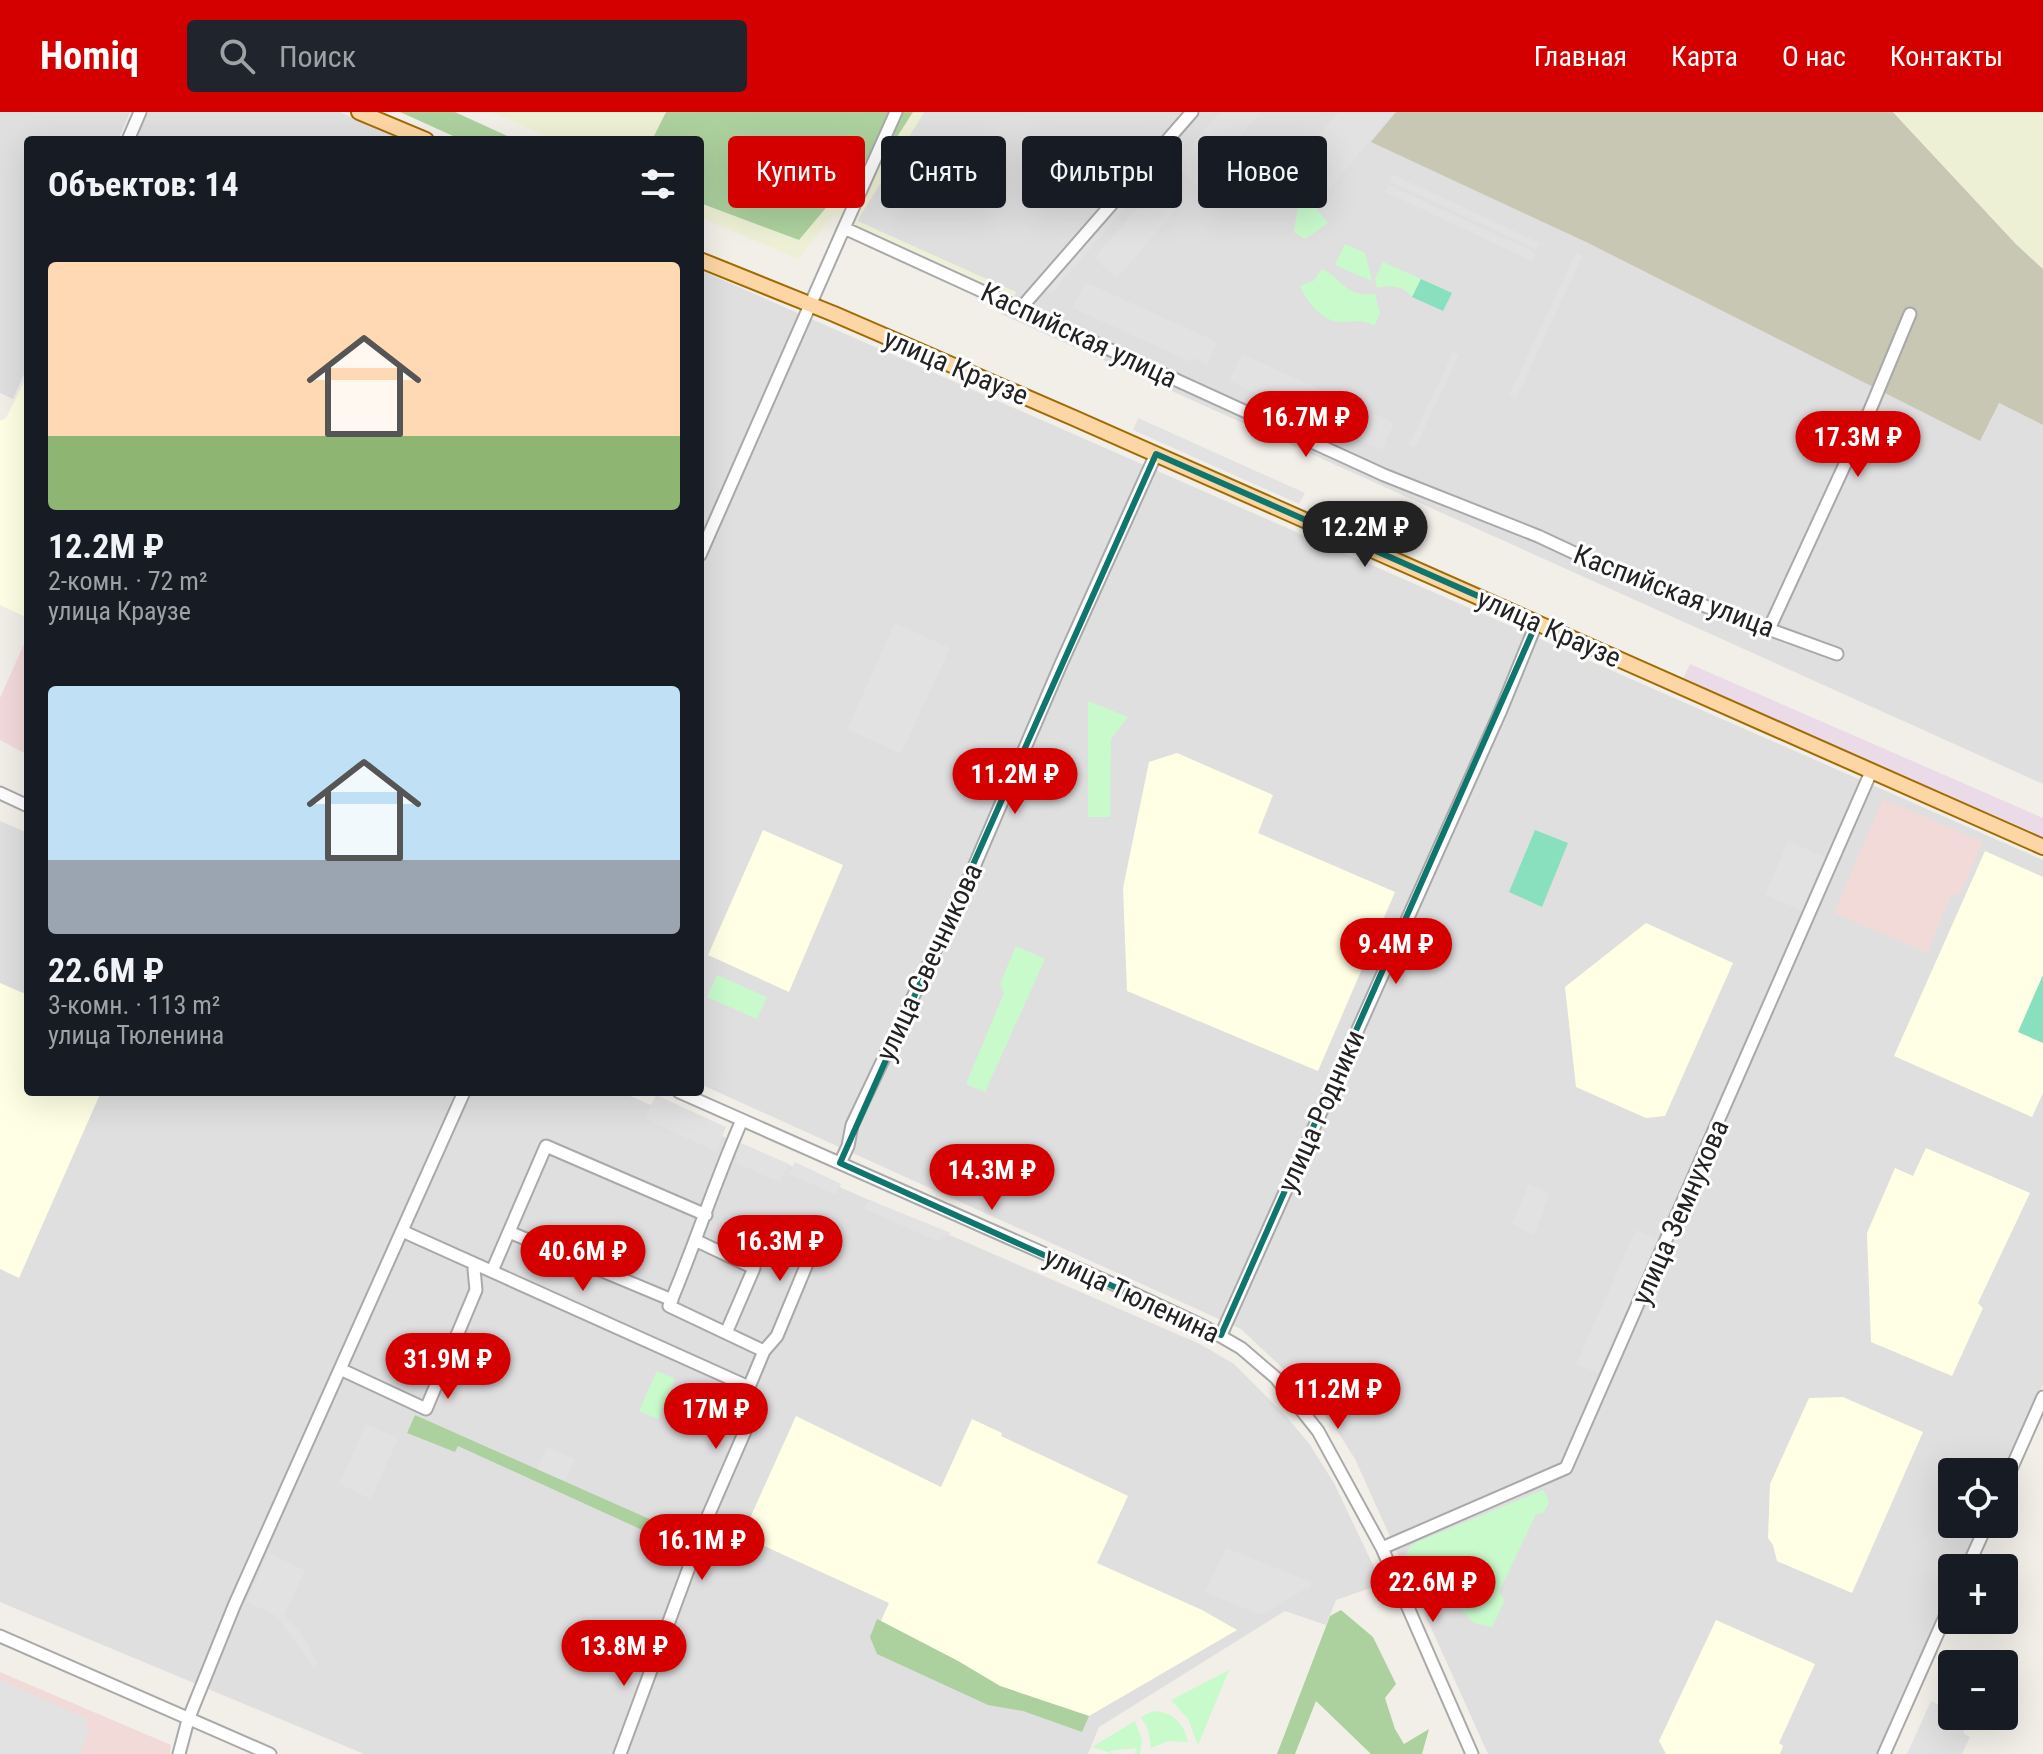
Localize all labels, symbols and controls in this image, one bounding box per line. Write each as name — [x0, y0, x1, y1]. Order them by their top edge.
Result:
search box — [187, 20, 747, 92]
text: Homiq — [40, 34, 139, 78]
icon: search — [215, 34, 259, 78]
text: Поиск — [279, 39, 356, 74]
text: Главная — [1534, 40, 1627, 73]
text: Карта — [1671, 40, 1738, 73]
text: О нас — [1782, 40, 1846, 73]
text: Контакты — [1890, 40, 2003, 73]
chip: Купить — [728, 136, 865, 208]
chip: Снять — [881, 136, 1006, 208]
chip: Фильтры — [1022, 136, 1182, 208]
chip: Новое — [1198, 136, 1327, 208]
icon: filters — [636, 162, 680, 206]
text: Объектов: 14 — [48, 164, 239, 204]
street label: Каспийская улица — [976, 275, 1182, 395]
icon: home — [292, 314, 436, 458]
street label: улица Краузе — [879, 322, 1033, 412]
pin: 16.7M ₽ — [1232, 391, 1380, 459]
text: 16.7M ₽ — [1262, 402, 1350, 432]
pin: 17.3M ₽ — [1784, 411, 1932, 479]
text: 17.3M ₽ — [1814, 422, 1902, 452]
pin: 12.2M ₽ — [1291, 501, 1439, 569]
text: 12.2M ₽ — [1321, 512, 1409, 542]
text: 12.2M ₽ — [48, 526, 164, 566]
street label: Каспийская улица — [1569, 538, 1779, 644]
text: 2-комн. · 72 m² — [48, 566, 208, 596]
street label: улица Краузе — [1472, 582, 1626, 674]
text: улица Краузе — [48, 596, 191, 626]
icon: home — [292, 738, 436, 882]
pin: 11.2M ₽ — [941, 748, 1089, 816]
text: 11.2M ₽ — [971, 759, 1059, 789]
street label: улица Свечникова — [869, 858, 989, 1066]
pin: 9.4M ₽ — [1331, 918, 1461, 986]
text: 9.4M ₽ — [1358, 929, 1434, 959]
text: 22.6M ₽ — [48, 950, 164, 990]
text: 3-комн. · 113 m² — [48, 990, 220, 1020]
text: улица Тюленина — [48, 1020, 224, 1050]
street label: улица Родники — [1271, 1025, 1371, 1197]
street label: улица Земнухова — [1624, 1114, 1736, 1310]
pin: 14.3M ₽ — [918, 1144, 1066, 1212]
text: 14.3M ₽ — [948, 1155, 1036, 1185]
pin: 16.3M ₽ — [706, 1215, 854, 1283]
pin: 40.6M ₽ — [509, 1225, 657, 1293]
text: 16.3M ₽ — [736, 1226, 824, 1256]
text: 40.6M ₽ — [539, 1236, 627, 1266]
street label: улица Тюленина — [1039, 1240, 1225, 1350]
pin: 31.9M ₽ — [374, 1333, 522, 1401]
text: 31.9M ₽ — [404, 1344, 492, 1374]
pin: 11.2M ₽ — [1264, 1363, 1412, 1431]
text: 11.2M ₽ — [1294, 1374, 1382, 1404]
pin: 17M ₽ — [660, 1383, 772, 1451]
text: 17M ₽ — [682, 1394, 750, 1424]
map controls — [1938, 1458, 2018, 1730]
button: locate — [1938, 1458, 2018, 1538]
pin: 16.1M ₽ — [628, 1514, 776, 1582]
text: 16.1M ₽ — [658, 1525, 746, 1555]
button: + — [1938, 1554, 2018, 1634]
pin: 22.6M ₽ — [1359, 1556, 1507, 1624]
text: 22.6M ₽ — [1389, 1567, 1477, 1597]
pin: 13.8M ₽ — [550, 1620, 698, 1688]
text: 13.8M ₽ — [580, 1631, 668, 1661]
button: − — [1938, 1650, 2018, 1730]

